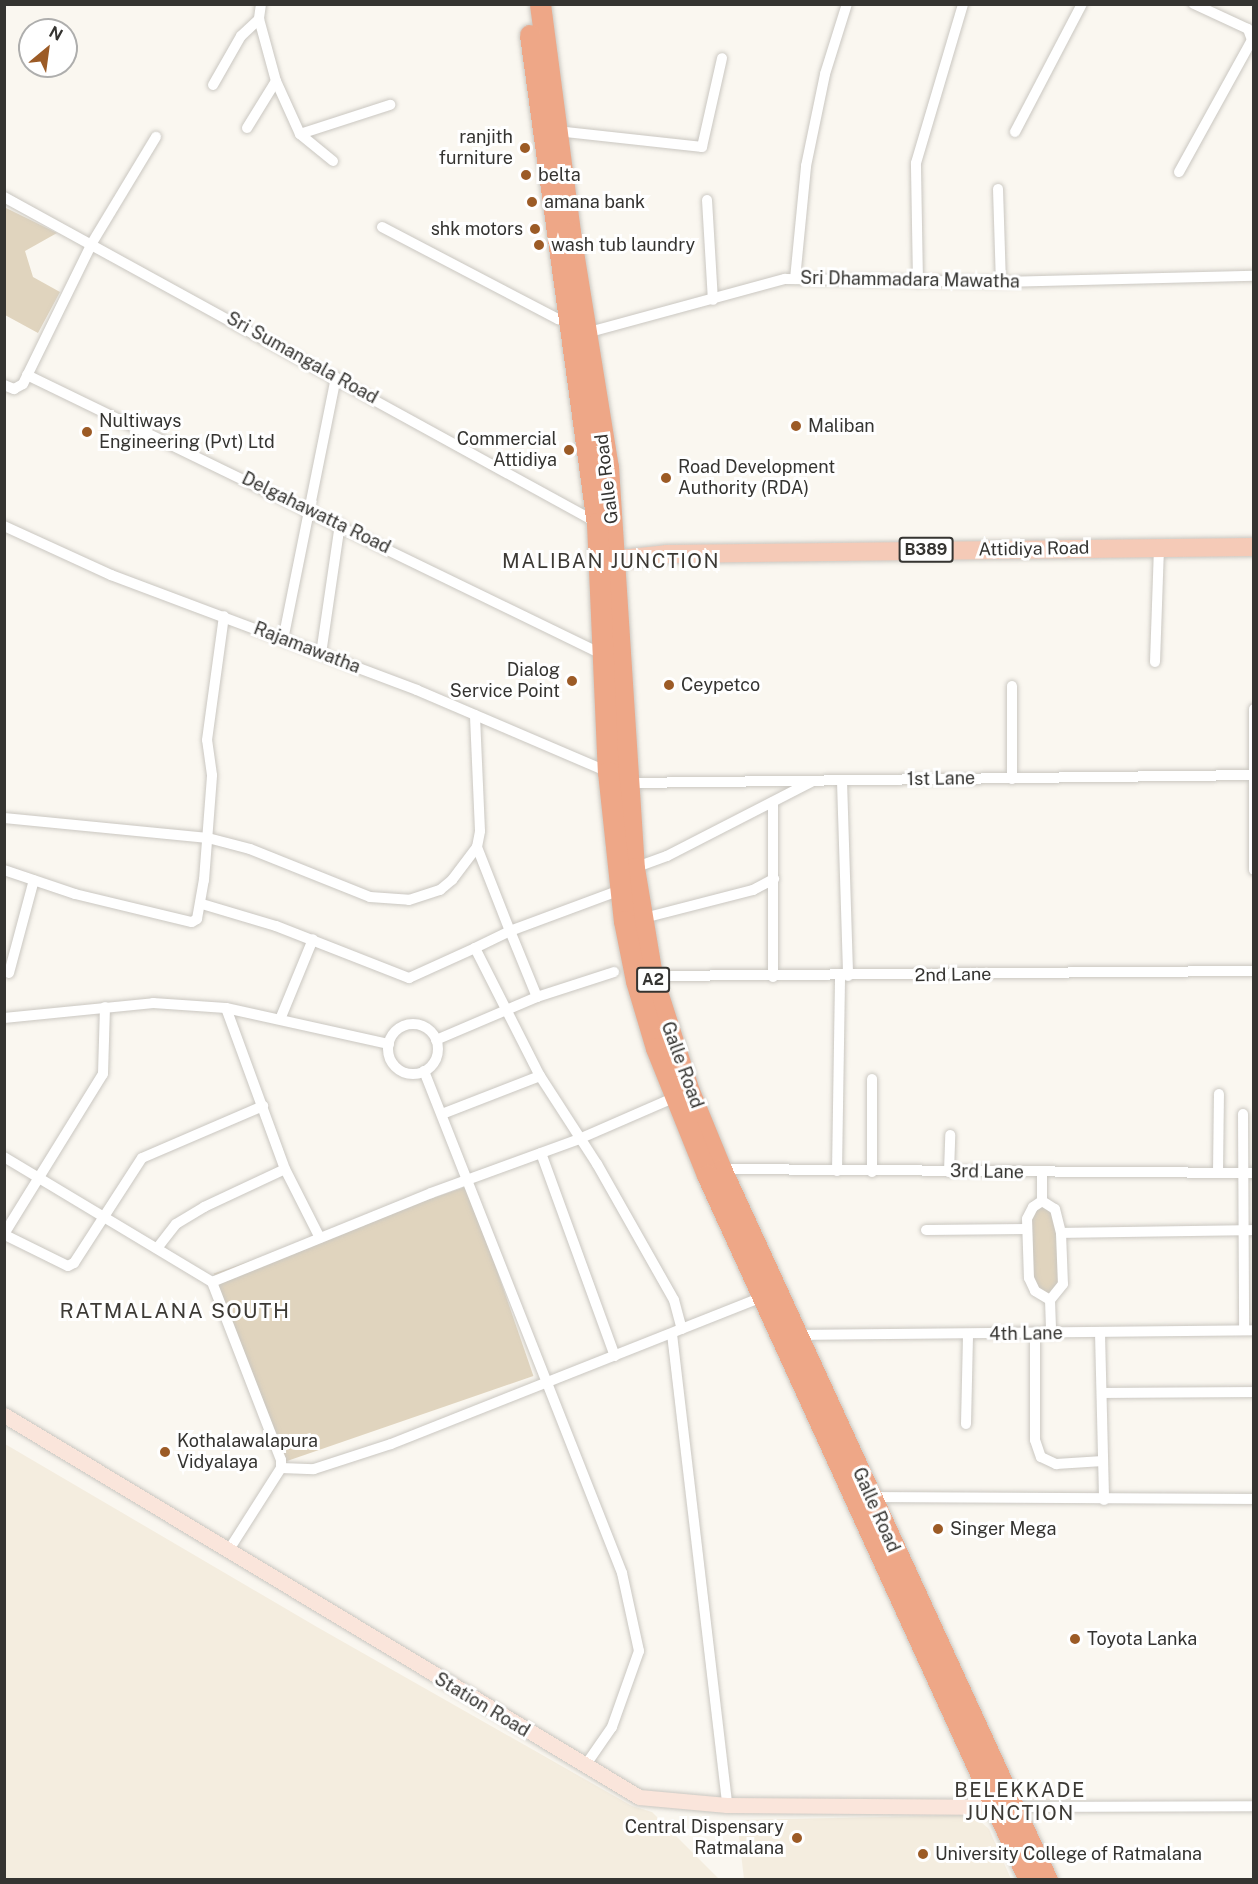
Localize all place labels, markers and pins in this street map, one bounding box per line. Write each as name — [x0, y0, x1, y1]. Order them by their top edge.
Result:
place label: ranjith furniture — [439, 127, 513, 170]
marker: ranjith furniture — [518, 141, 532, 155]
place label: belta — [538, 164, 581, 186]
marker: belta — [519, 168, 533, 182]
place label: amana bank — [544, 191, 645, 213]
marker: amana bank — [525, 195, 539, 209]
place label: shk motors — [431, 218, 523, 240]
marker: shk motors — [528, 222, 542, 236]
place label: wash tub laundry — [551, 234, 695, 256]
marker: wash tub laundry — [532, 238, 546, 252]
place label: Nultiways Engineering (Pvt) Ltd — [99, 411, 275, 454]
place label: Maliban — [808, 415, 875, 437]
marker: Maliban — [789, 419, 803, 433]
marker: Nultiways Engineering (Pvt) Ltd — [80, 425, 94, 439]
place label: Commercial Attidiya — [457, 429, 557, 472]
marker: Commercial Attidiya — [562, 443, 576, 457]
place label: Road Development Authority (RDA) — [678, 457, 835, 500]
marker: Road Development Authority (RDA) — [659, 471, 673, 485]
place label: Dialog Service Point — [450, 660, 560, 702]
marker: Dialog Service Point — [565, 674, 579, 688]
place label: Ceypetco — [681, 674, 760, 696]
marker: Ceypetco — [662, 678, 676, 692]
place label: Kothalawalapura Vidyalaya — [177, 1431, 318, 1474]
marker: Kothalawalapura Vidyalaya — [158, 1445, 172, 1459]
place label: Singer Mega — [950, 1518, 1056, 1540]
marker: Singer Mega — [931, 1522, 945, 1536]
place label: Toyota Lanka — [1087, 1628, 1197, 1650]
marker: Toyota Lanka — [1068, 1632, 1082, 1646]
place label: Central Dispensary Ratmalana — [625, 1817, 784, 1860]
marker: Central Dispensary Ratmalana — [788, 1829, 806, 1847]
place label: University College of Ratmalana — [935, 1843, 1202, 1865]
marker: University College of Ratmalana — [916, 1847, 930, 1861]

